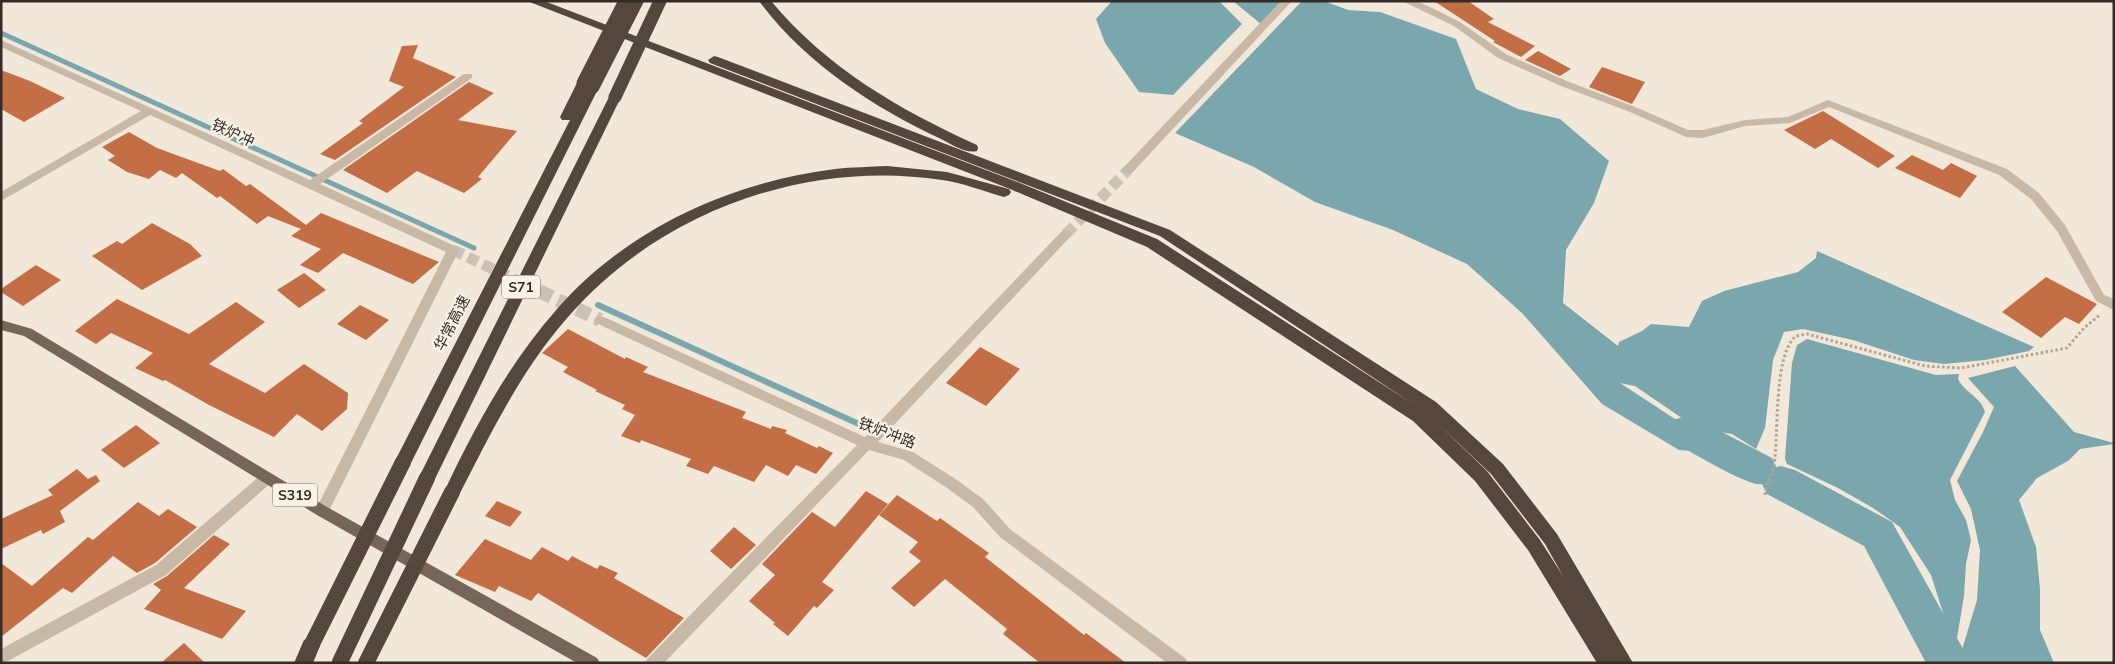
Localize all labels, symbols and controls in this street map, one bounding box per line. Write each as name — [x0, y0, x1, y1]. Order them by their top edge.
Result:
street label: 铁炉冲 — [208, 114, 258, 152]
road number: S71 — [502, 276, 540, 298]
street label: 华常高速 — [429, 292, 475, 354]
street label: 铁炉冲路 — [855, 413, 919, 453]
road number: S319 — [272, 484, 318, 506]

